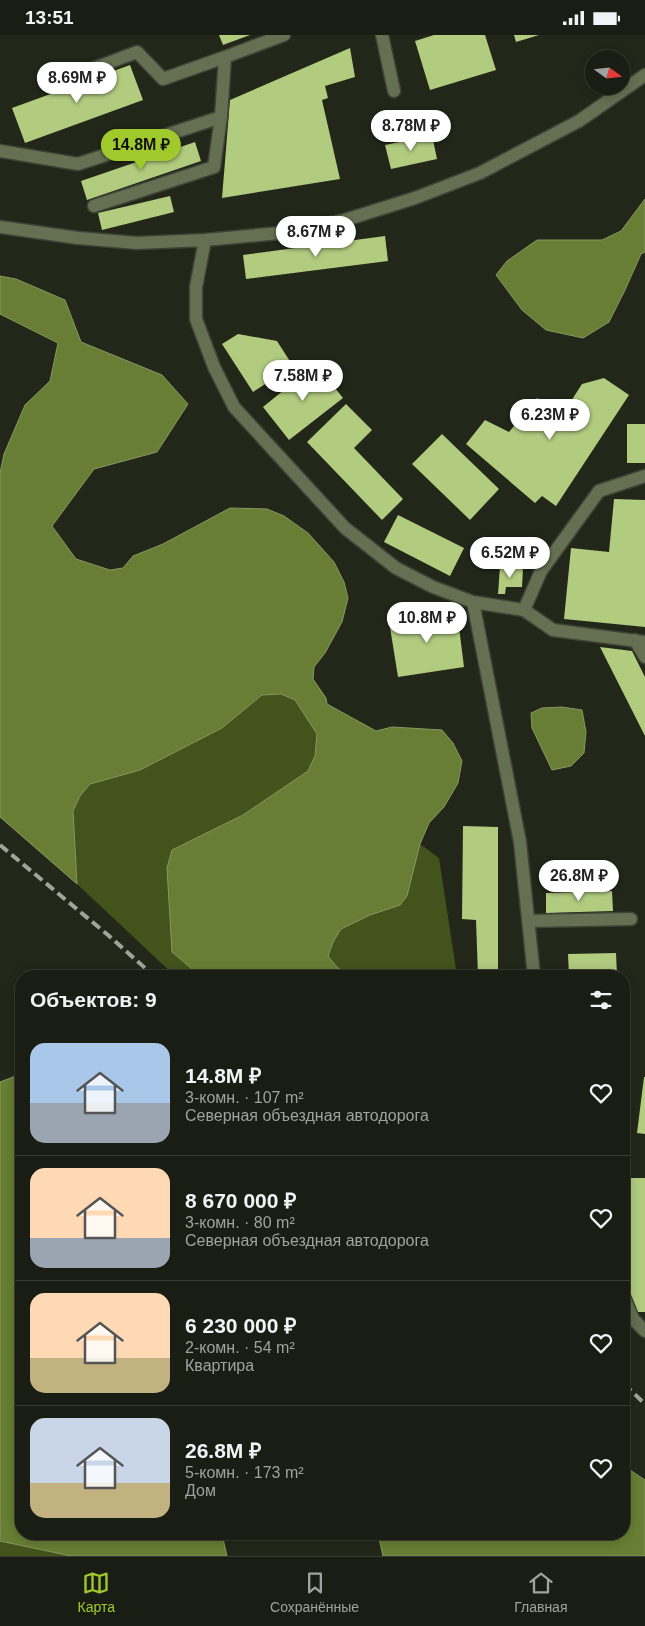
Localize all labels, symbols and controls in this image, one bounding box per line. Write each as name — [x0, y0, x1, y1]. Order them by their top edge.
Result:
text: 13:51 — [25, 7, 74, 28]
north arrow — [585, 50, 630, 95]
map controls — [585, 50, 630, 95]
pin: 8.69M ₽ — [31, 62, 123, 104]
text: 8.69M ₽ — [48, 69, 106, 86]
pin: 8.78M ₽ — [365, 109, 457, 152]
text: 8.78M ₽ — [382, 117, 440, 134]
pin: 14.8M ₽ — [95, 129, 187, 171]
text: 14.8M ₽ — [112, 136, 170, 153]
pin: 8.67M ₽ — [270, 215, 362, 258]
text: 8.67M ₽ — [287, 223, 345, 240]
pin: 7.58M ₽ — [257, 359, 349, 402]
text: 7.58M ₽ — [274, 367, 332, 384]
pin: 6.23M ₽ — [504, 399, 596, 441]
text: 6.23M ₽ — [521, 406, 579, 423]
pin: 6.52M ₽ — [464, 537, 556, 579]
text: 6.52M ₽ — [481, 544, 539, 561]
pin: 10.8M ₽ — [381, 601, 473, 644]
text: 10.8M ₽ — [398, 609, 456, 626]
pin: 26.8M ₽ — [533, 859, 625, 902]
text: 26.8M ₽ — [550, 867, 608, 884]
icon: filters — [587, 986, 615, 1014]
text: Объектов: 9 — [30, 988, 157, 1011]
icon: home — [70, 1063, 130, 1123]
text: 14.8M ₽ — [185, 1064, 261, 1087]
icon: heart — [587, 1079, 615, 1107]
text: 3-комн. · 107 m² — [185, 1089, 304, 1106]
text: Северная объездная автодорога — [185, 1107, 429, 1124]
icon: home — [70, 1188, 130, 1248]
text: 8 670 000 ₽ — [185, 1189, 296, 1212]
icon: heart — [587, 1204, 615, 1232]
text: 3-комн. · 80 m² — [185, 1214, 295, 1231]
text: Северная объездная автодорога — [185, 1232, 429, 1249]
icon: home — [70, 1313, 130, 1373]
text: 6 230 000 ₽ — [185, 1314, 296, 1337]
icon: heart — [587, 1329, 615, 1357]
text: 2-комн. · 54 m² — [185, 1339, 295, 1356]
text: Квартира — [185, 1357, 254, 1374]
icon: home — [70, 1438, 130, 1498]
text: 26.8M ₽ — [185, 1439, 261, 1462]
icon: heart — [587, 1454, 615, 1482]
text: 5-комн. · 173 m² — [185, 1464, 304, 1481]
text: Дом — [185, 1482, 216, 1499]
tab: Карта — [78, 1569, 115, 1615]
tab: Сохранённые — [270, 1569, 359, 1615]
tab: Главная — [514, 1569, 567, 1615]

